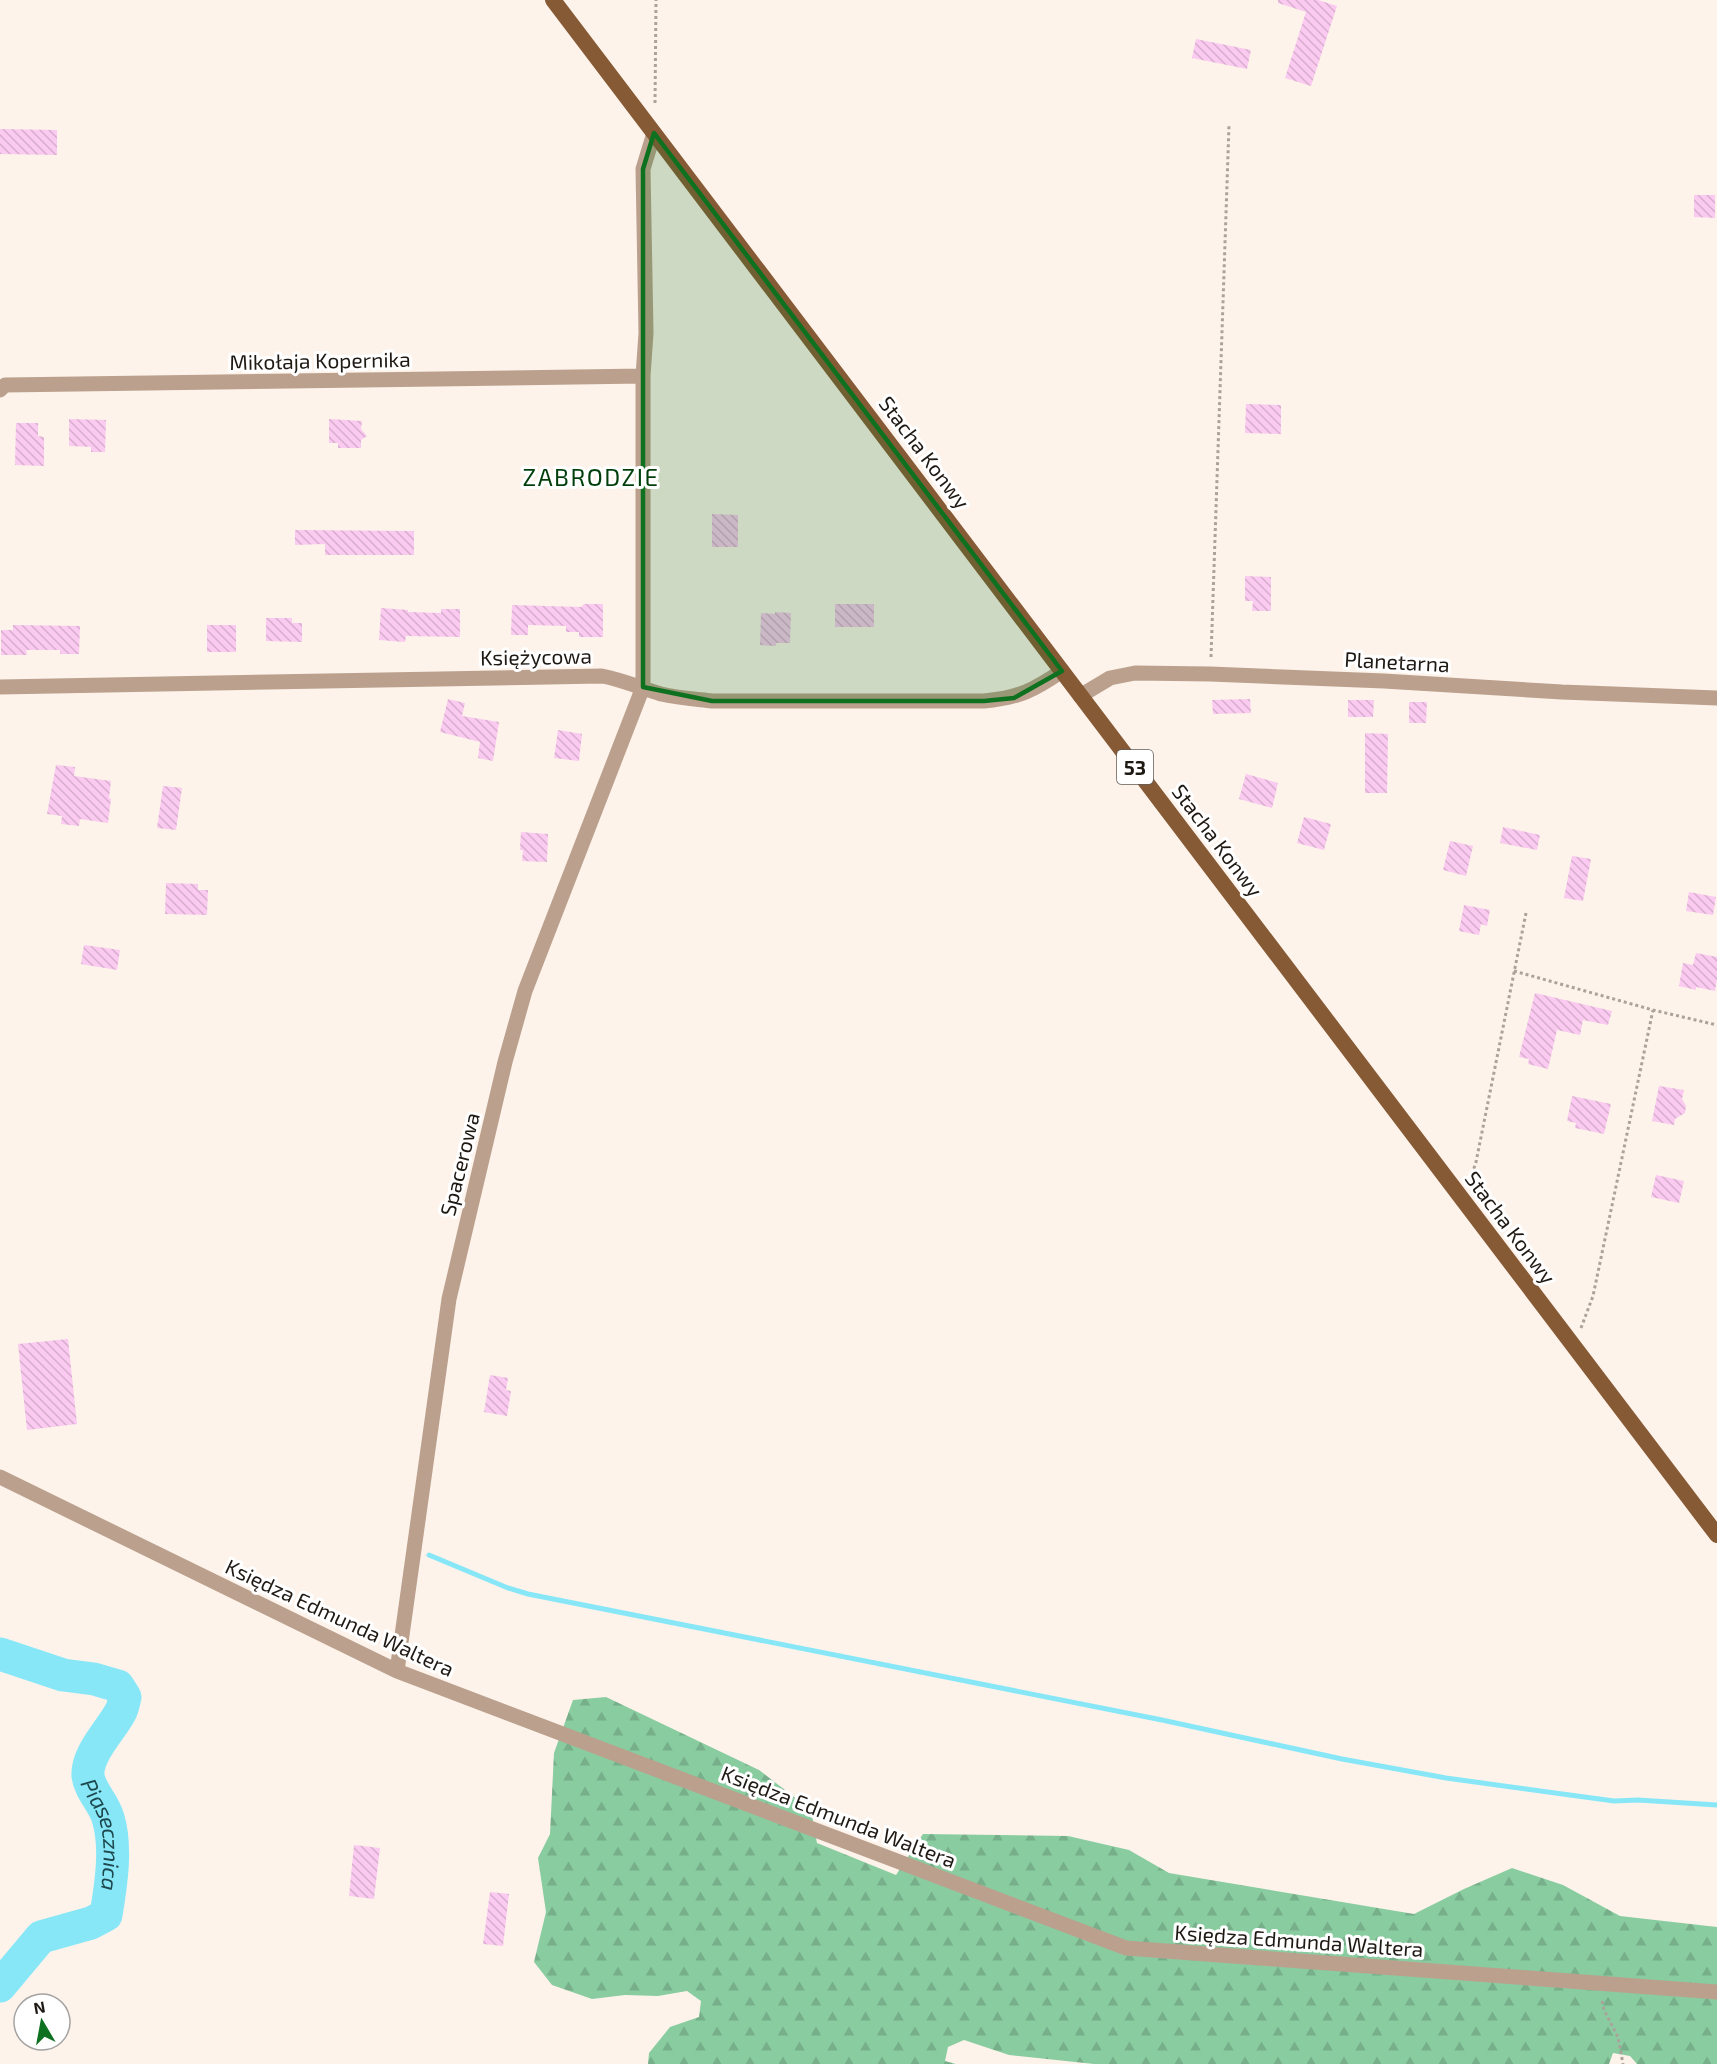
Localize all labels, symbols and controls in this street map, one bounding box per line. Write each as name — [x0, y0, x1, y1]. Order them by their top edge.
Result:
street label: Mikołaja Kopernika — [229, 346, 411, 375]
street label: Stacha Konwy — [875, 391, 975, 513]
district label: ZABRODZIE — [523, 462, 659, 491]
street label: Księżycowa — [480, 643, 592, 669]
street label: Planetarna — [1344, 646, 1450, 676]
road number: 53 — [1117, 750, 1153, 784]
street label: Stacha Konwy — [1168, 779, 1268, 901]
street label: Spacerowa — [434, 1110, 484, 1218]
street label: Stacha Konwy — [1461, 1166, 1561, 1288]
street label: Księdza Edmunda Waltera — [222, 1553, 458, 1681]
street label: Księdza Edmunda Waltera — [718, 1760, 960, 1872]
water label: Piasecznica — [76, 1774, 126, 1892]
street label: Księdza Edmunda Waltera — [1174, 1919, 1424, 1961]
north arrow — [12, 1992, 72, 2052]
text: N — [32, 1996, 47, 2017]

